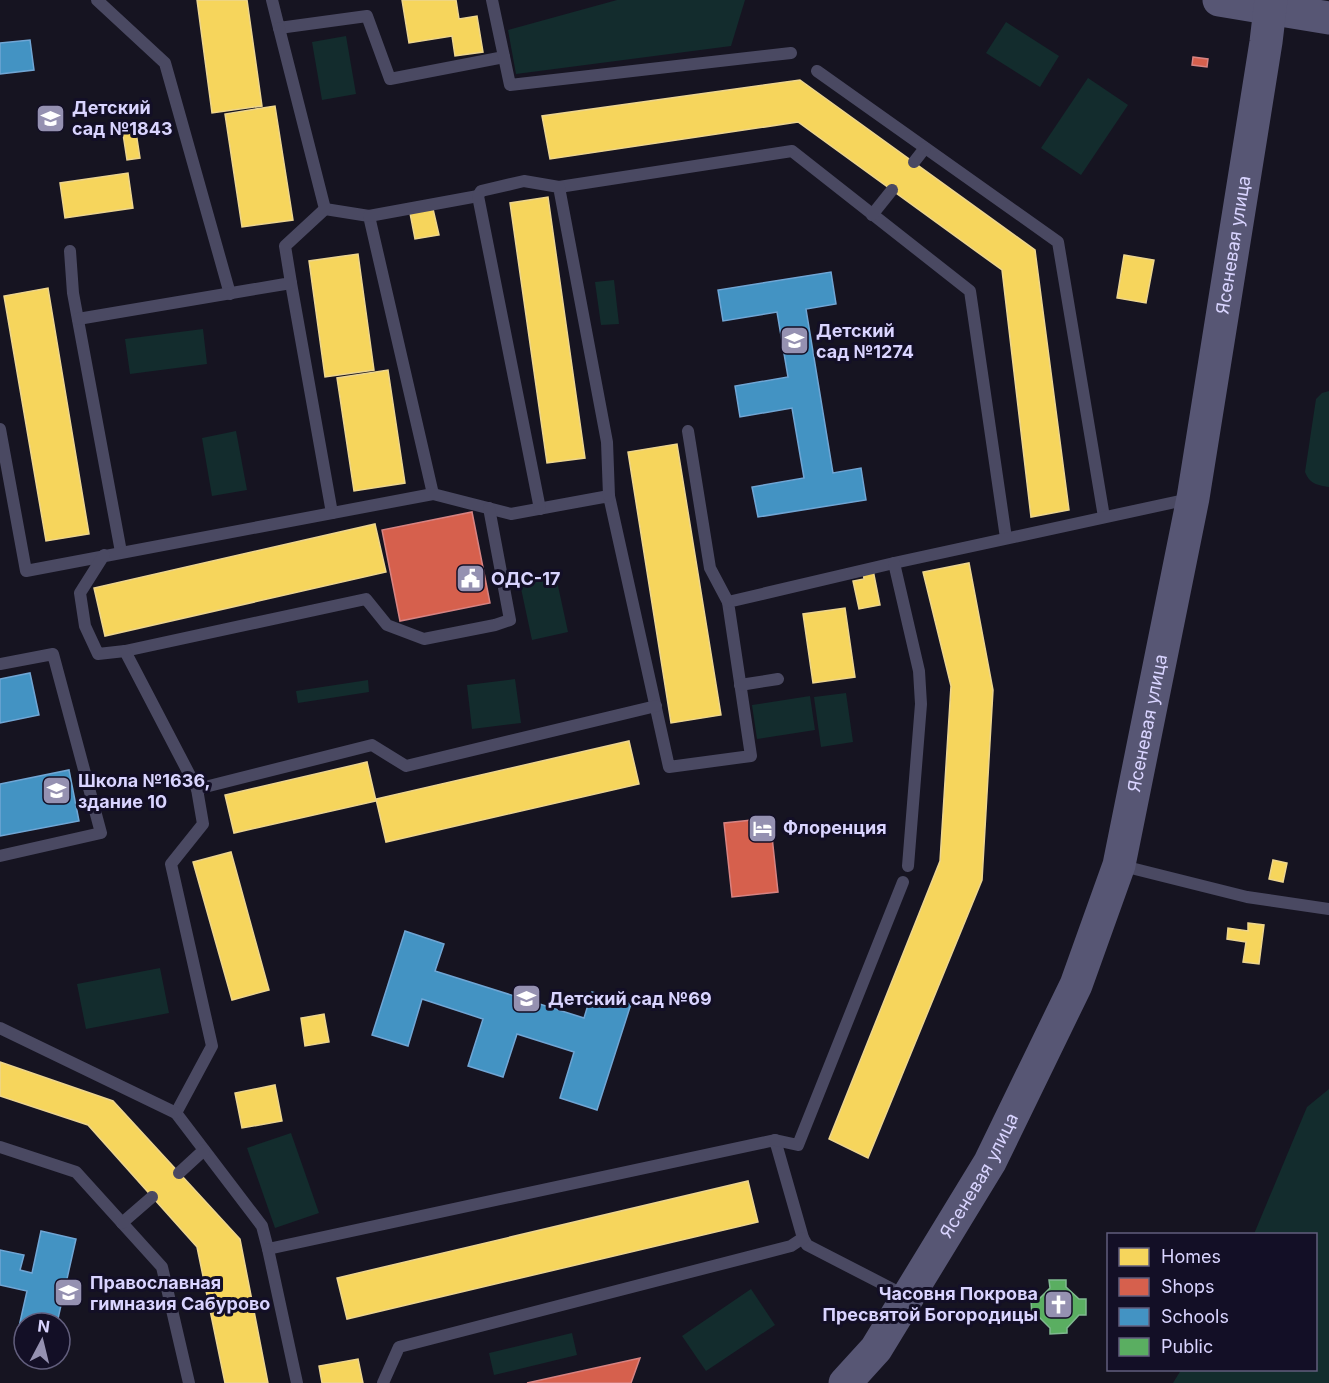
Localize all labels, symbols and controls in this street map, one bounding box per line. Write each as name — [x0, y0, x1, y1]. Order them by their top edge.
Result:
place label: Детский сад №1843 — [72, 97, 173, 139]
school or university icon: Детский сад №1843 — [35, 102, 67, 134]
street label: Ясеневая улица — [1212, 174, 1254, 316]
place label: Детский сад №1274 — [816, 320, 914, 362]
school or university icon: Детский сад №1274 — [779, 325, 811, 357]
public building icon: ОДС-17 — [454, 563, 486, 595]
place label: ОДС-17 — [491, 568, 560, 589]
street label: Ясеневая улица — [1123, 652, 1171, 794]
place label: Школа №1636, здание 10 — [78, 770, 211, 812]
school or university icon: Школа №1636, здание 10 — [41, 775, 73, 807]
hotel icon: Флоренция — [746, 812, 778, 844]
place label: Флоренция — [783, 817, 887, 838]
school or university icon: Детский сад №69 — [511, 983, 543, 1015]
place label: Детский сад №69 — [548, 988, 712, 1009]
street label: Ясеневая улица — [935, 1110, 1022, 1242]
legend — [1107, 1233, 1317, 1371]
text: Homes — [1161, 1246, 1221, 1267]
place label: Православная гимназия Сабурово — [90, 1272, 270, 1314]
text: Shops — [1161, 1276, 1215, 1297]
school or university icon: Православная гимназия Сабурово — [53, 1277, 85, 1309]
place label: Часовня Покрова Пресвятой Богородицы — [822, 1283, 1038, 1325]
church icon: Часовня Покрова Пресвятой Богородицы — [1043, 1288, 1075, 1320]
text: Schools — [1161, 1306, 1229, 1327]
north arrow — [12, 1311, 72, 1371]
text: N — [37, 1315, 51, 1337]
text: Public — [1161, 1336, 1213, 1357]

